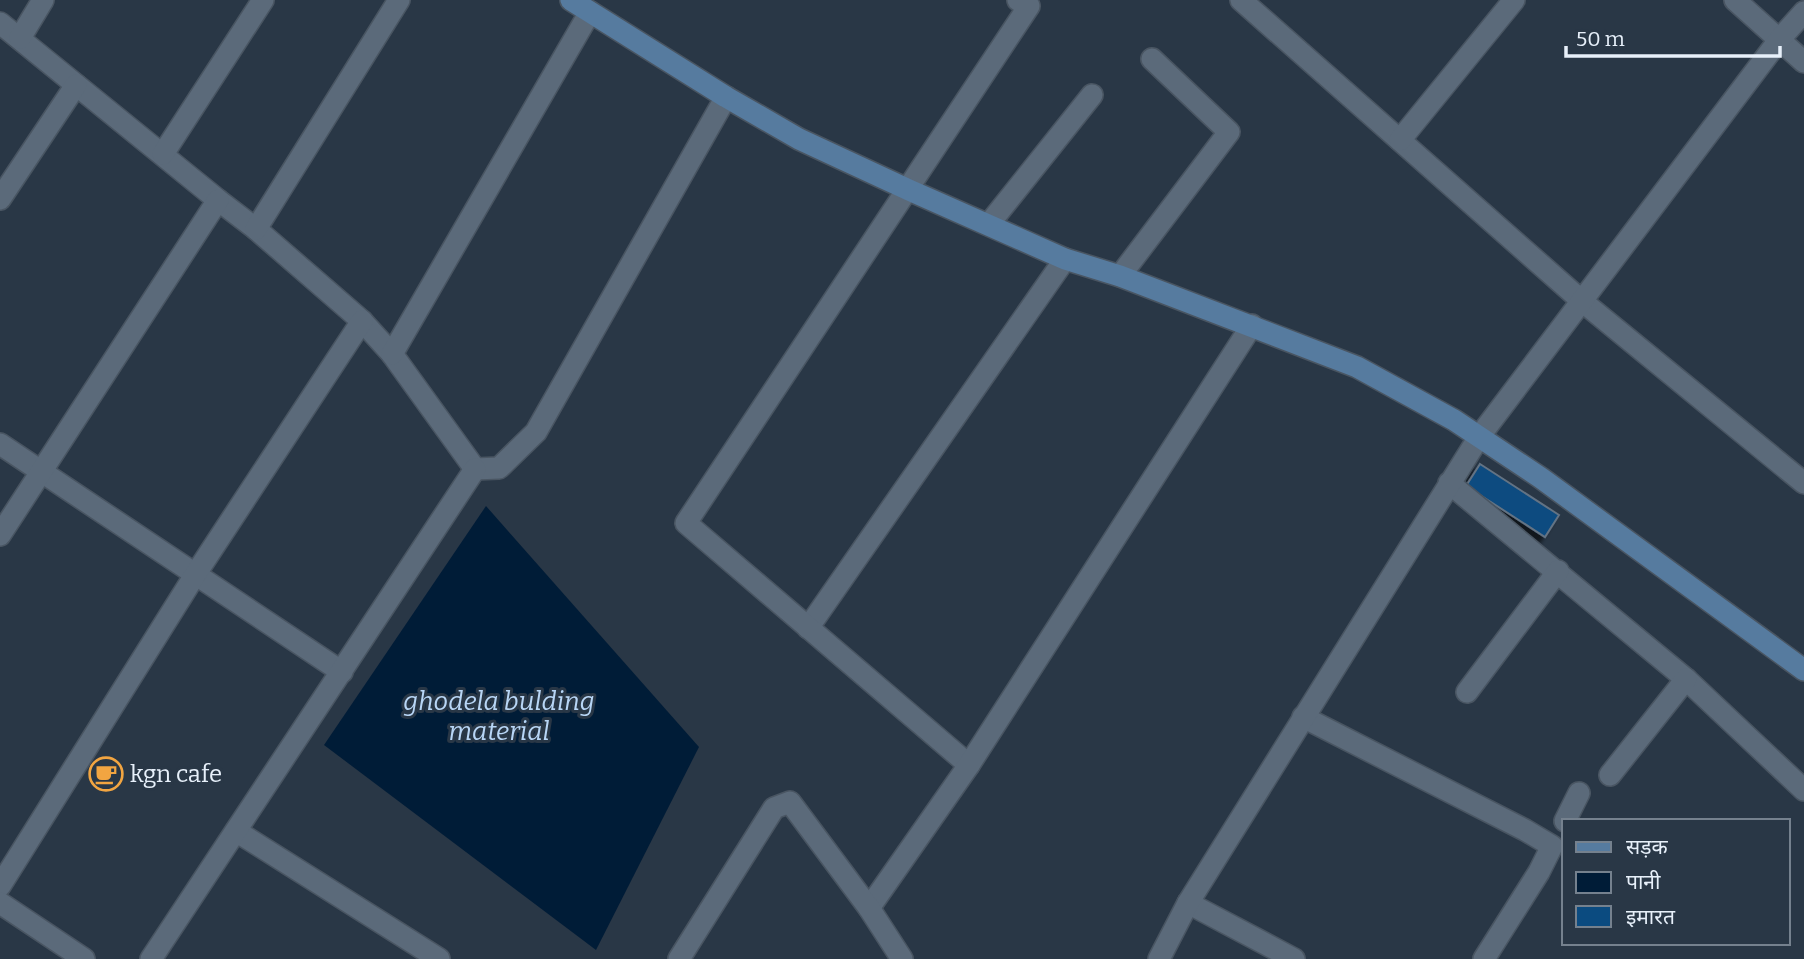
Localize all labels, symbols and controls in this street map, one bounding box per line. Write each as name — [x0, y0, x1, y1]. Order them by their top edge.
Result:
scale bar — [1566, 14, 1780, 58]
text: 50 m — [1576, 26, 1625, 52]
water label: ghodela bulding material — [403, 686, 595, 747]
cafe icon: kgn cafe — [87, 755, 125, 793]
place label: kgn cafe — [130, 760, 222, 788]
legend — [1562, 819, 1790, 945]
text: सड़क — [1626, 834, 1668, 860]
text: पानी — [1626, 869, 1661, 895]
text: इमारत — [1626, 904, 1676, 930]

